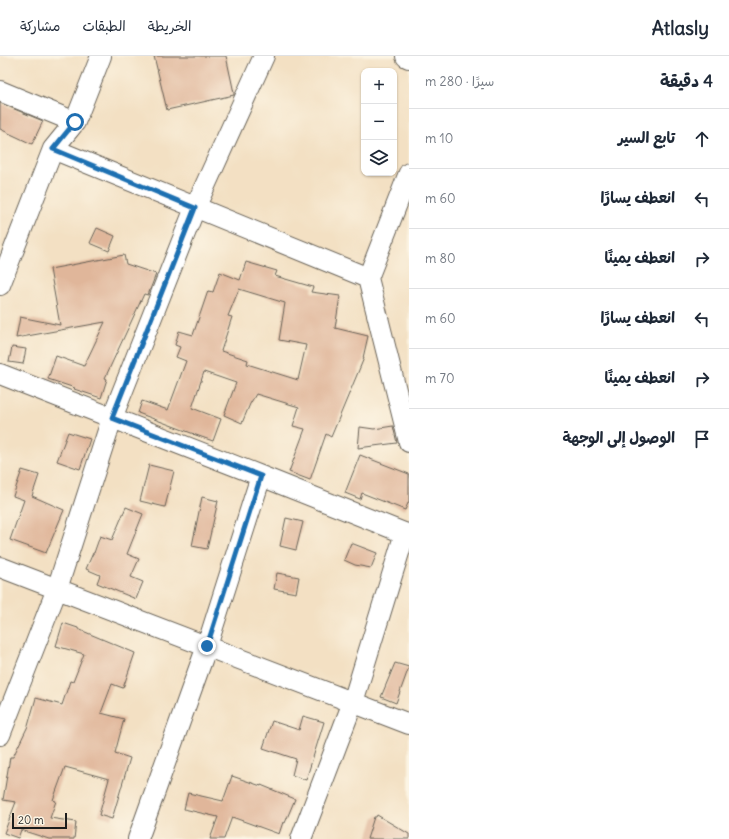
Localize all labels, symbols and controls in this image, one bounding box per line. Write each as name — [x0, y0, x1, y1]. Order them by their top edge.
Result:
text: Atlasly — [652, 16, 709, 40]
text: مشاركة — [20, 17, 60, 35]
text: الطبقات — [82, 17, 126, 35]
text: الخريطة — [148, 17, 191, 35]
map controls — [361, 68, 397, 176]
button: + — [361, 68, 397, 104]
text: 4 دقيقة — [660, 70, 713, 92]
text: سيرًا · 280 m — [425, 73, 494, 90]
button: − — [361, 104, 397, 140]
route start — [66, 113, 84, 131]
text: تابع السير — [618, 128, 675, 147]
icon: ahead — [691, 128, 713, 150]
text: 10 m — [425, 130, 453, 147]
button: layers — [361, 140, 397, 176]
text: انعطف يسارًا — [601, 188, 675, 207]
icon: left — [691, 188, 713, 210]
text: 60 m — [425, 190, 456, 207]
text: انعطف يمينًا — [604, 248, 675, 267]
icon: right — [691, 248, 713, 270]
text: 80 m — [425, 250, 456, 267]
text: انعطف يسارًا — [601, 308, 675, 327]
icon: left — [691, 308, 713, 330]
text: 60 m — [425, 310, 456, 327]
text: انعطف يمينًا — [604, 368, 675, 387]
icon: right — [691, 368, 713, 390]
text: 70 m — [425, 370, 454, 387]
text: الوصول إلى الوجهة — [562, 428, 675, 447]
icon: arrive — [691, 428, 713, 450]
route end — [198, 637, 216, 655]
scale bar — [12, 811, 67, 830]
text: 20 m — [18, 813, 44, 827]

